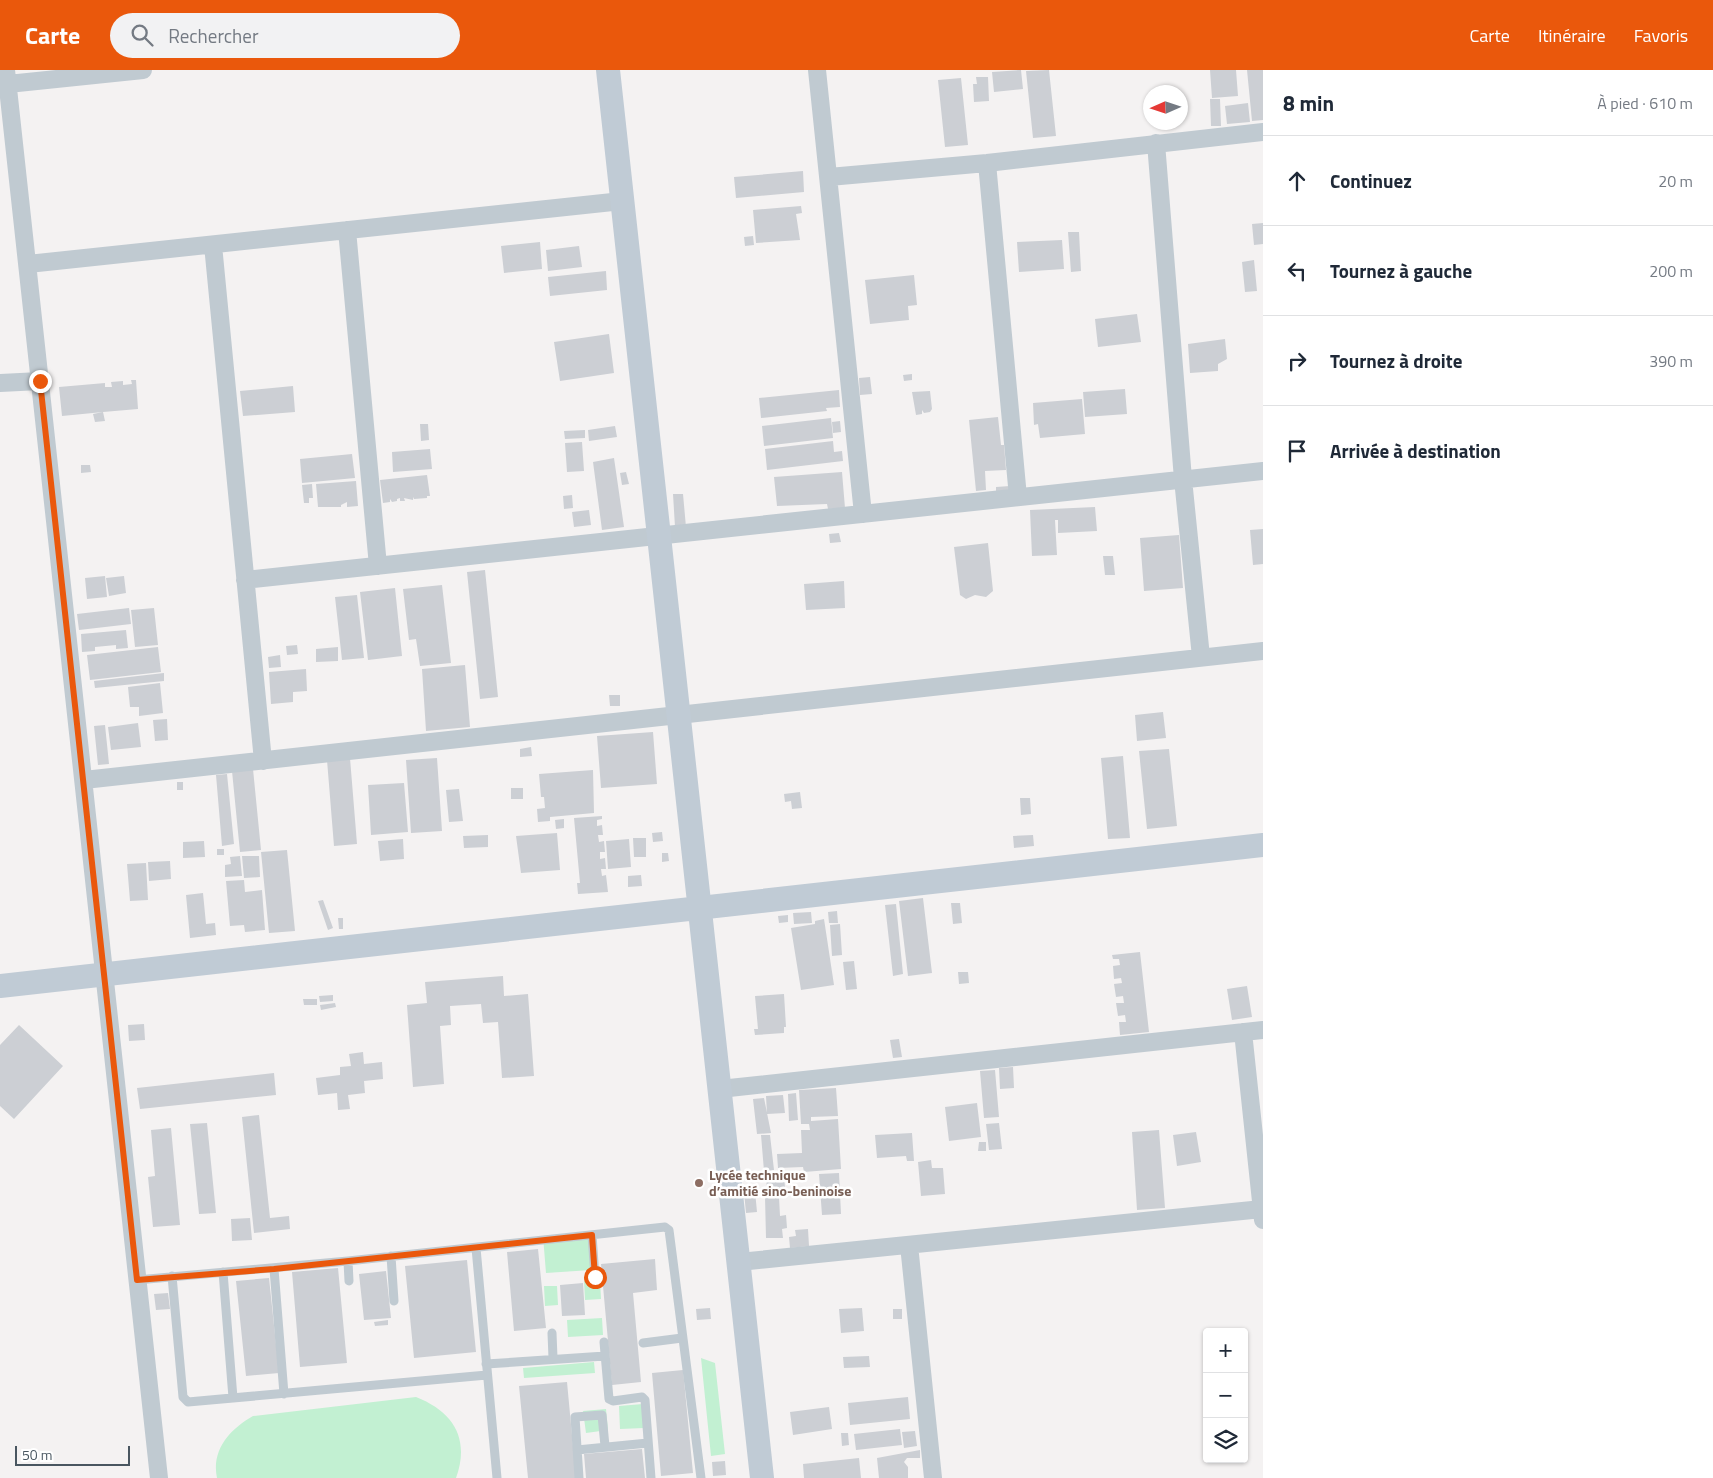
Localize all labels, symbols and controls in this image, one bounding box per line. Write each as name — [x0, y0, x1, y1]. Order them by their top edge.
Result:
search box — [110, 13, 460, 58]
text: Carte — [25, 17, 80, 53]
icon: search — [128, 21, 156, 49]
text: Rechercher — [168, 21, 258, 50]
text: Carte — [1469, 22, 1510, 49]
text: Itinéraire — [1538, 22, 1606, 49]
text: Favoris — [1634, 22, 1688, 49]
north arrow — [1143, 85, 1188, 130]
text: 8 min — [1283, 87, 1334, 119]
text: À pied · 610 m — [1597, 91, 1693, 115]
text: Continuez — [1330, 166, 1412, 195]
icon: ahead — [1283, 167, 1311, 195]
text: 20 m — [1658, 169, 1693, 193]
text: Tournez à gauche — [1330, 256, 1472, 285]
icon: left — [1283, 257, 1311, 285]
text: 200 m — [1649, 259, 1693, 283]
text: Tournez à droite — [1330, 346, 1462, 375]
icon: right — [1283, 347, 1311, 375]
text: 390 m — [1649, 349, 1693, 373]
route end — [29, 370, 52, 393]
text: Arrivée à destination — [1330, 436, 1501, 465]
icon: arrive — [1283, 437, 1311, 465]
place label: Lycée technique d’amitié sino-beninoise — [709, 1164, 851, 1201]
marker: Lycée technique d’amitié sino-beninoise — [693, 1177, 705, 1189]
route start — [584, 1266, 607, 1289]
map controls — [1203, 1328, 1248, 1463]
button: + — [1203, 1328, 1248, 1373]
button: − — [1203, 1373, 1248, 1418]
button: layers — [1203, 1418, 1248, 1463]
scale bar — [15, 1443, 130, 1466]
text: 50 m — [22, 1444, 52, 1465]

